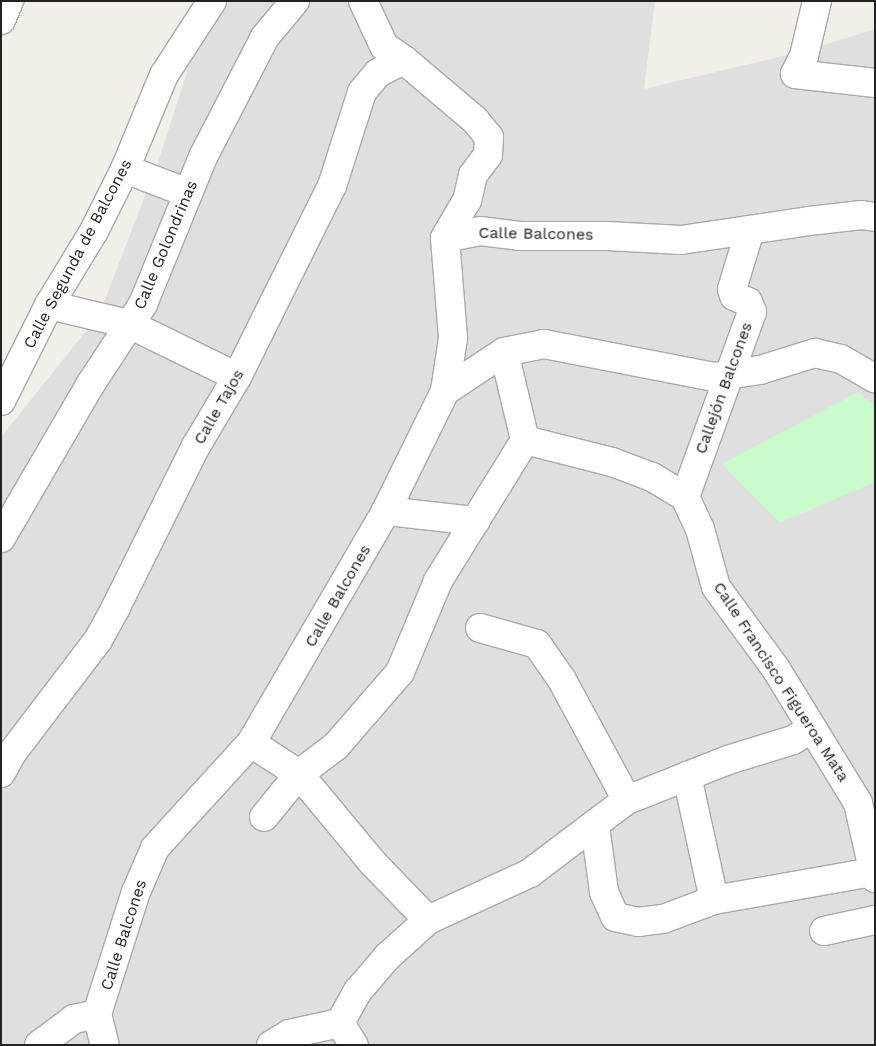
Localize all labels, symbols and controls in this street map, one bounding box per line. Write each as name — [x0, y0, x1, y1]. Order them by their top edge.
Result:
street label: Calle Segunda de Balcones — [20, 156, 136, 352]
street label: Calle Golondrinas — [130, 178, 202, 312]
street label: Calle Balcones — [478, 223, 594, 245]
street label: Callejón Balcones — [691, 320, 757, 456]
street label: Calle Tajos — [190, 366, 248, 448]
street label: Calle Balcones — [301, 541, 375, 651]
street label: Calle Francisco Figueroa Mata — [709, 578, 853, 786]
street label: Calle Balcones — [97, 877, 151, 993]

